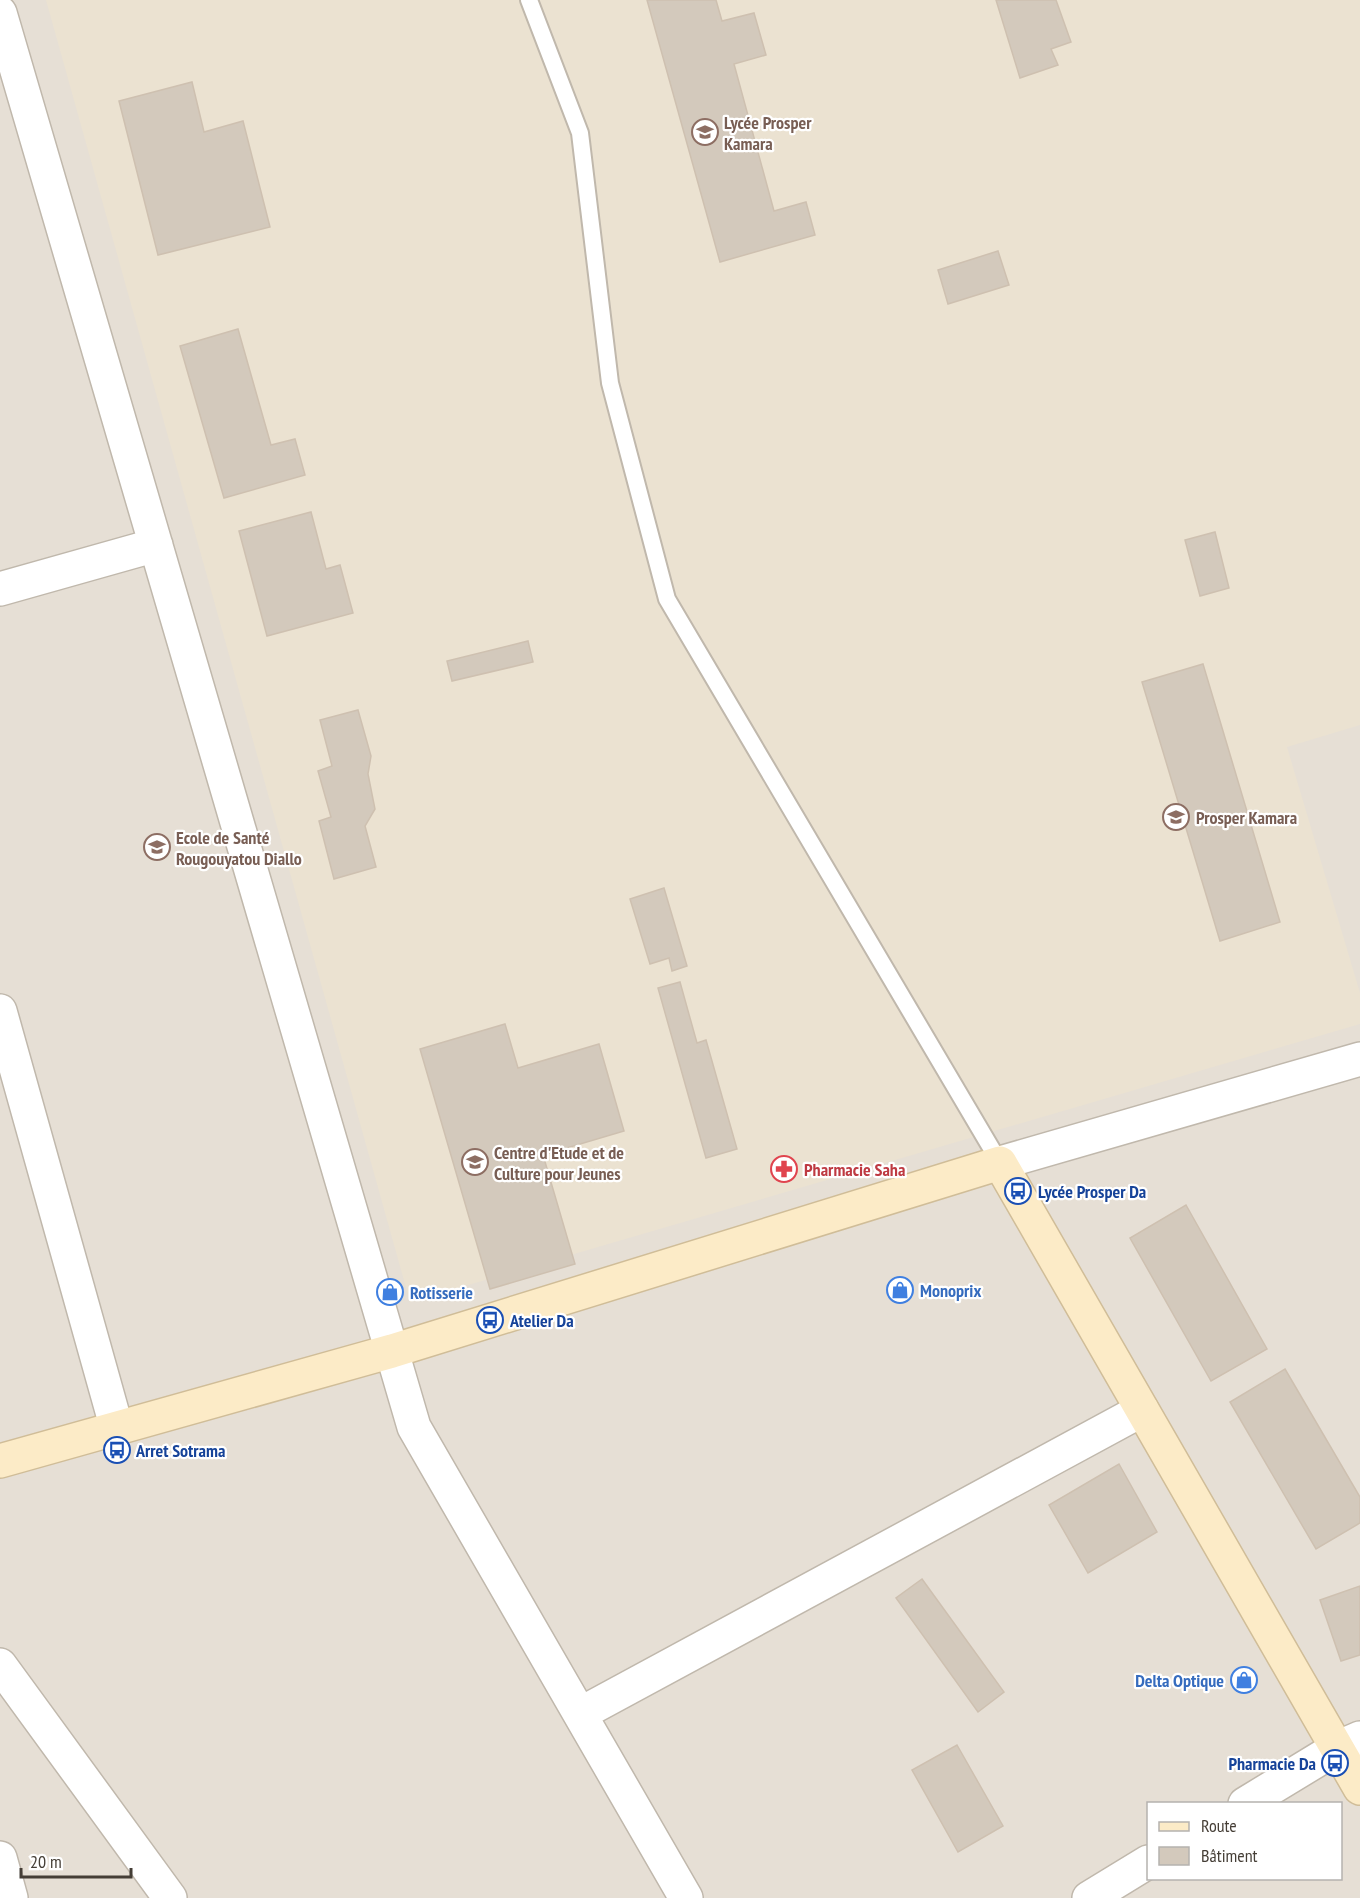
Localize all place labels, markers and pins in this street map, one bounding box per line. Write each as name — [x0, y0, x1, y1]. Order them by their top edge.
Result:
place label: Lycée Prosper Kamara — [724, 111, 812, 155]
school or university icon: Lycée Prosper Kamara — [690, 117, 720, 147]
school or university icon: Prosper Kamara — [1161, 802, 1191, 832]
place label: Prosper Kamara — [1196, 806, 1297, 829]
place label: Ecole de Santé Rougouyatou Diallo — [176, 826, 302, 870]
school or university icon: Ecole de Santé Rougouyatou Diallo — [142, 832, 172, 862]
place label: Centre d'Etude et de Culture pour Jeunes — [494, 1141, 624, 1185]
school or university icon: Centre d'Etude et de Culture pour Jeunes — [460, 1147, 490, 1177]
pharmacy icon: Pharmacie Saha — [769, 1154, 799, 1184]
place label: Pharmacie Saha — [804, 1158, 905, 1181]
bus stop icon: Lycée Prosper Da — [1003, 1176, 1033, 1206]
place label: Lycée Prosper Da — [1038, 1180, 1146, 1203]
shop icon: Monoprix — [885, 1275, 915, 1305]
shop icon: Rotisserie — [375, 1277, 405, 1307]
place label: Monoprix — [920, 1279, 981, 1302]
place label: Rotisserie — [410, 1281, 473, 1304]
bus stop icon: Atelier Da — [475, 1305, 505, 1335]
place label: Atelier Da — [509, 1309, 574, 1332]
bus stop icon: Arret Sotrama — [102, 1435, 132, 1465]
place label: Arret Sotrama — [135, 1439, 225, 1462]
shop icon: Delta Optique — [1229, 1665, 1259, 1695]
place label: Delta Optique — [1135, 1669, 1224, 1692]
bus stop icon: Pharmacie Da — [1320, 1748, 1350, 1778]
place label: Pharmacie Da — [1228, 1752, 1316, 1775]

